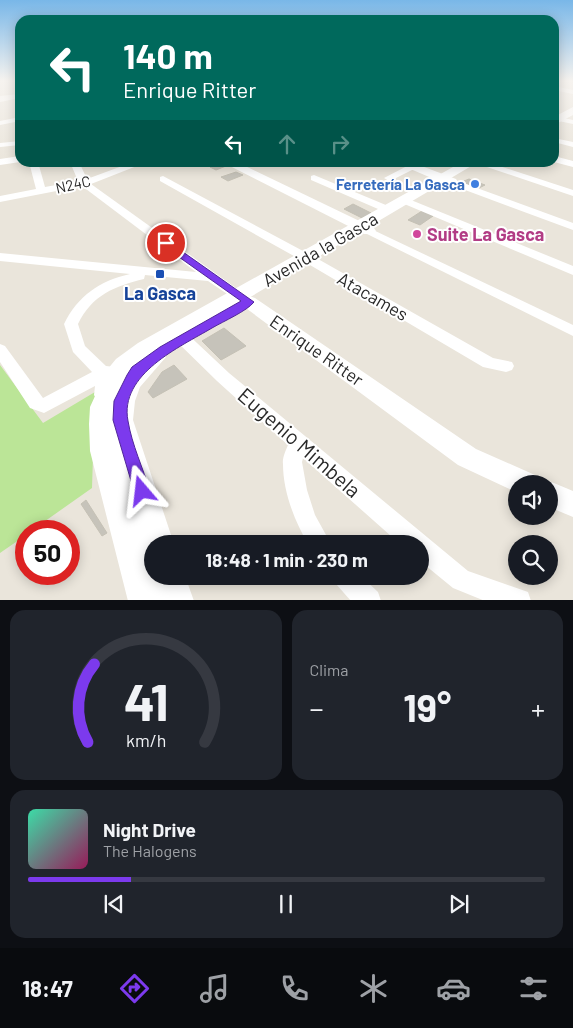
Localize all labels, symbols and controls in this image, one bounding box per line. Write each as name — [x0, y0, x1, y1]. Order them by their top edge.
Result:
text: 140 m — [123, 34, 213, 76]
icon: left — [40, 35, 105, 100]
text: Enrique Ritter — [123, 76, 256, 102]
icon: left — [220, 130, 248, 158]
icon: ahead — [273, 130, 301, 158]
icon: right — [326, 130, 354, 158]
street label: N24C — [54, 171, 92, 197]
place label: Ferretería La Gasca — [336, 175, 465, 193]
marker: Ferretería La Gasca — [469, 178, 481, 190]
street label: Avenida la Gasca — [258, 207, 382, 291]
pin — [145, 222, 187, 264]
place label: Suite La Gasca — [427, 223, 544, 245]
marker: Suite La Gasca — [411, 228, 423, 240]
icon: arrive — [152, 229, 180, 257]
street label: Atacames — [334, 267, 412, 325]
marker: La Gasca — [154, 268, 166, 280]
place label: La Gasca — [124, 282, 196, 304]
street label: Enrique Ritter — [266, 310, 368, 391]
street label: Eugenio Mimbela — [233, 382, 367, 502]
position arrow — [115, 464, 167, 516]
map controls — [508, 475, 558, 585]
button: sound — [508, 475, 558, 525]
speed limit sign: 50 — [15, 520, 80, 585]
button: search — [508, 535, 558, 585]
text: 18:48 · 1 min · 230 m — [205, 548, 368, 571]
text: Clima — [310, 660, 348, 679]
text: 41 — [123, 669, 168, 731]
text: 19° — [403, 684, 451, 730]
text: − — [310, 691, 324, 725]
text: + — [531, 691, 545, 725]
text: km/h — [126, 729, 166, 751]
text: Night Drive — [103, 818, 196, 841]
text: The Halogens — [103, 841, 197, 860]
icon: previous — [100, 890, 128, 918]
icon: pause — [272, 890, 300, 918]
icon: next — [445, 890, 473, 918]
icon: directions — [117, 971, 152, 1006]
icon: music — [197, 971, 232, 1006]
icon: phone — [277, 971, 312, 1006]
icon: climate — [356, 971, 391, 1006]
icon: car — [436, 971, 471, 1006]
icon: filters — [516, 971, 551, 1006]
text: 18:47 — [22, 975, 73, 1001]

